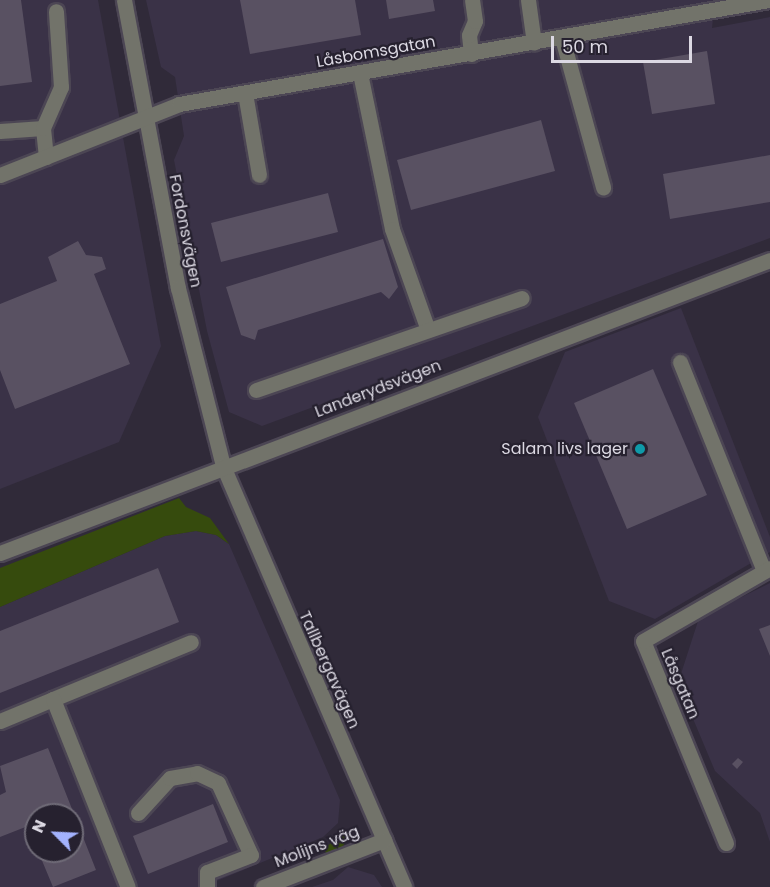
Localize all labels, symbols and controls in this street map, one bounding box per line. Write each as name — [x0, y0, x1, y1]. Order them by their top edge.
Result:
scale bar — [554, 24, 695, 62]
street label: Låsbomsgatan — [315, 32, 437, 72]
text: 50 m — [562, 34, 608, 59]
street label: Fordonsvägen — [165, 173, 205, 289]
street label: Landerydsvägen — [312, 356, 444, 422]
place label: Salam livs lager — [501, 439, 628, 459]
marker: Salam livs lager — [633, 442, 647, 456]
street label: Tallbergavägen — [295, 608, 363, 732]
street label: Låsgatan — [657, 646, 703, 722]
north arrow — [24, 803, 84, 863]
text: N — [26, 816, 52, 836]
street label: Molijns väg — [272, 822, 362, 872]

